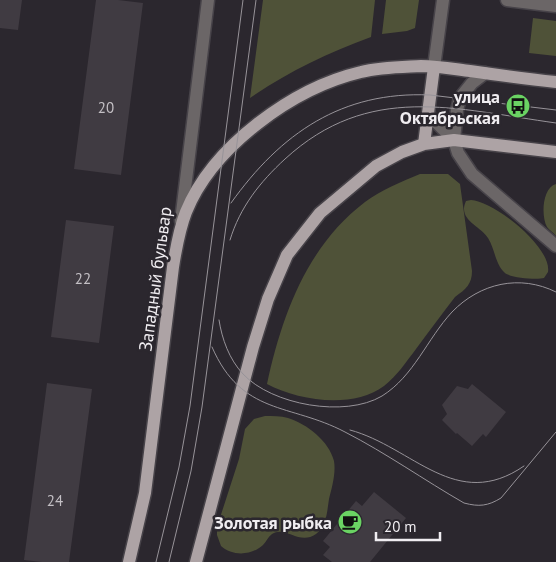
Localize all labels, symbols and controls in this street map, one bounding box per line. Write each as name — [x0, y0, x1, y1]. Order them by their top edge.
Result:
place label: улица Октябрьская — [400, 85, 500, 129]
bus stop icon: улица Октябрьская — [505, 93, 531, 119]
house number: 20 — [98, 98, 114, 117]
street label: Западный бульвар — [133, 205, 177, 353]
house number: 22 — [75, 269, 91, 288]
house number: 24 — [47, 491, 63, 510]
cafe icon: Золотая рыбка — [337, 509, 363, 535]
scale bar — [376, 510, 440, 542]
place label: Золотая рыбка — [214, 511, 332, 534]
text: 20 m — [384, 517, 417, 536]

